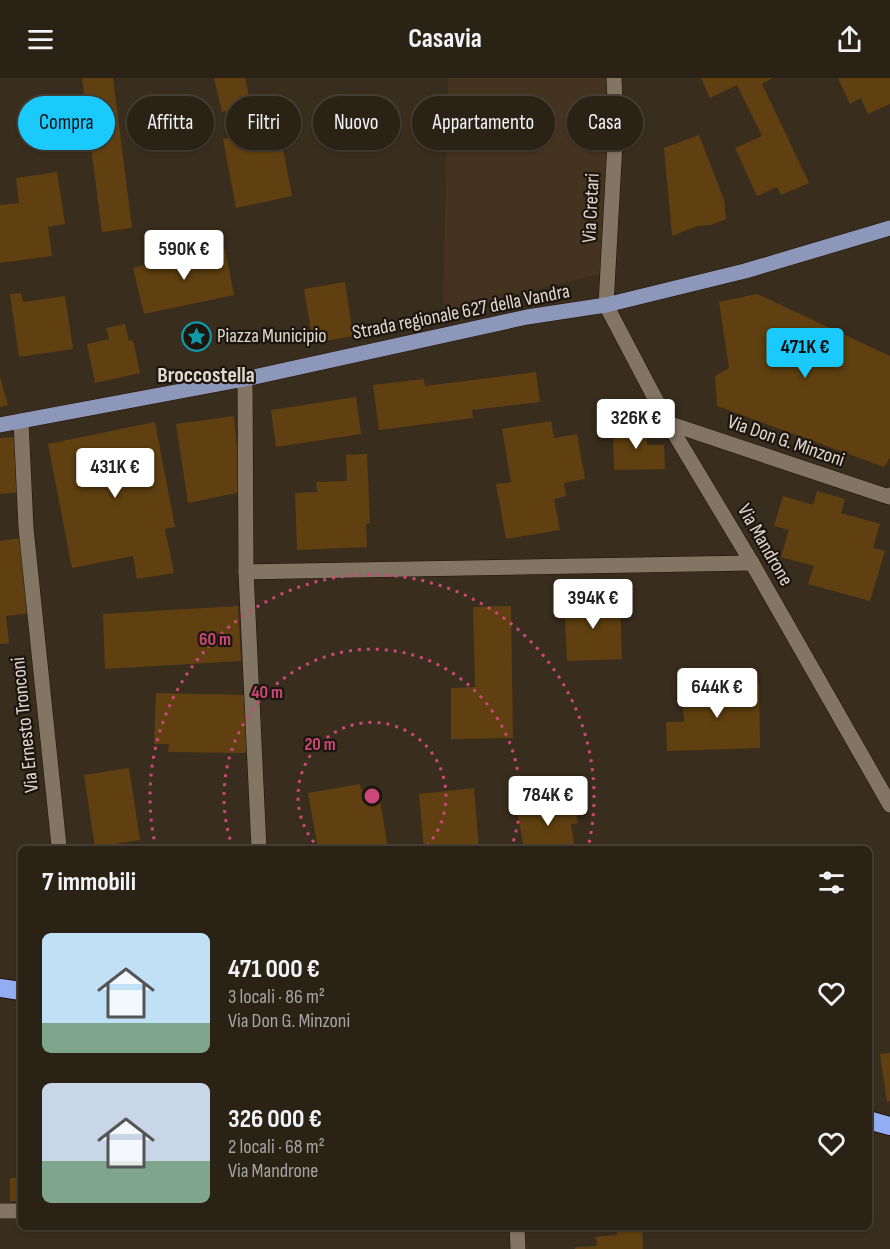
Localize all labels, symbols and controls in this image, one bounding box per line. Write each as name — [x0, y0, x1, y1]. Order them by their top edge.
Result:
icon: menu — [24, 23, 57, 56]
text: Casavia — [408, 23, 482, 55]
icon: share — [833, 23, 866, 56]
chip: Compra — [18, 96, 115, 150]
chip: Affitta — [127, 96, 214, 150]
chip: Filtri — [226, 96, 301, 150]
chip: Nuovo — [313, 96, 400, 150]
chip: Appartamento — [412, 96, 555, 150]
chip: Casa — [567, 96, 643, 150]
street label: Via Cretari — [577, 173, 605, 243]
pin: 590K € — [135, 230, 233, 281]
text: 590K € — [159, 237, 209, 261]
street label: Strada regionale 627 della Vandra — [350, 279, 572, 345]
place icon: Piazza Municipio — [180, 320, 212, 352]
place label: Piazza Municipio — [217, 324, 327, 348]
pin: 471K € — [756, 328, 854, 379]
text: 471K € — [780, 335, 830, 359]
district label: Broccostella — [157, 362, 255, 389]
pin: 326K € — [587, 399, 685, 450]
text: 326K € — [611, 406, 661, 430]
street label: Via Don G. Minzoni — [724, 410, 848, 472]
pin: 431K € — [66, 448, 164, 499]
text: 431K € — [90, 455, 140, 479]
street label: Via Mandrone — [732, 500, 798, 590]
pin: 394K € — [544, 579, 642, 630]
text: 394K € — [568, 586, 618, 610]
text: 60 m — [199, 629, 231, 650]
street label: Via Ernesto Tronconi — [6, 656, 44, 794]
pin: 644K € — [668, 668, 766, 719]
text: 644K € — [691, 675, 743, 699]
text: 40 m — [251, 682, 283, 703]
text: 20 m — [304, 734, 336, 755]
pin: 784K € — [499, 776, 597, 827]
text: 784K € — [523, 783, 573, 807]
centre of rings — [362, 786, 382, 806]
icon: filters — [815, 866, 848, 899]
text: 7 immobili — [42, 867, 136, 898]
text: 471 000 € — [228, 954, 320, 985]
icon: home — [90, 957, 162, 1029]
icon: heart — [815, 977, 848, 1010]
text: 3 locali · 86 m² — [228, 985, 325, 1009]
text: Via Don G. Minzoni — [228, 1009, 350, 1033]
text: 326 000 € — [228, 1104, 322, 1135]
icon: home — [90, 1107, 162, 1179]
icon: heart — [815, 1127, 848, 1160]
text: 2 locali · 68 m² — [228, 1135, 325, 1159]
text: Via Mandrone — [228, 1159, 318, 1183]

